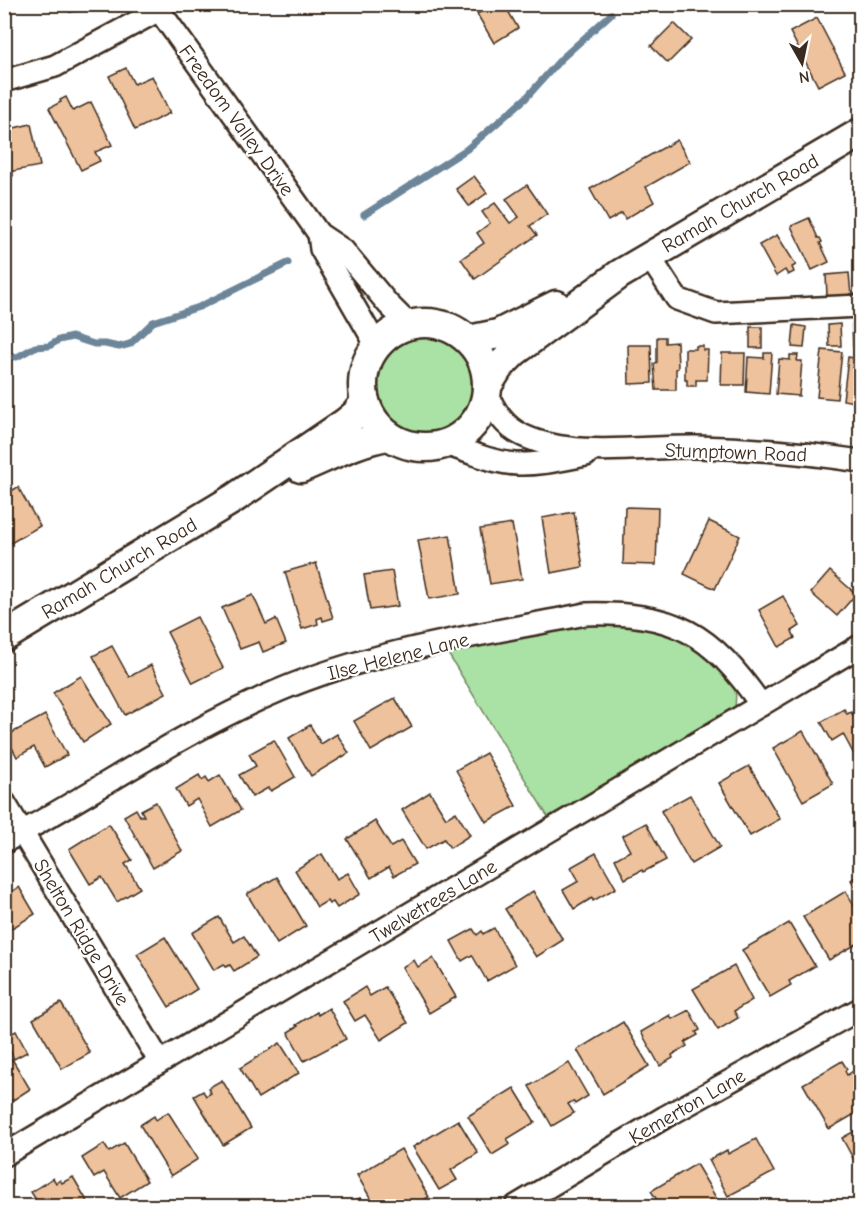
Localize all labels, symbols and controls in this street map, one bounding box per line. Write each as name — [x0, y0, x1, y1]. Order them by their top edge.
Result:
north arrow — [772, 33, 832, 93]
street label: Freedom Valley Drive — [174, 40, 299, 200]
text: N — [798, 67, 811, 87]
street label: Ramah Church Road — [658, 149, 823, 258]
street label: Stumptown Road — [664, 439, 808, 466]
street label: Ramah Church Road — [37, 513, 201, 624]
street label: Ilse Helene Lane — [325, 628, 471, 685]
street label: Shelton Ridge Drive — [29, 855, 134, 1010]
street label: Twelvetrees Lane — [366, 855, 501, 948]
street label: Kemerton Lane — [625, 1064, 749, 1149]

